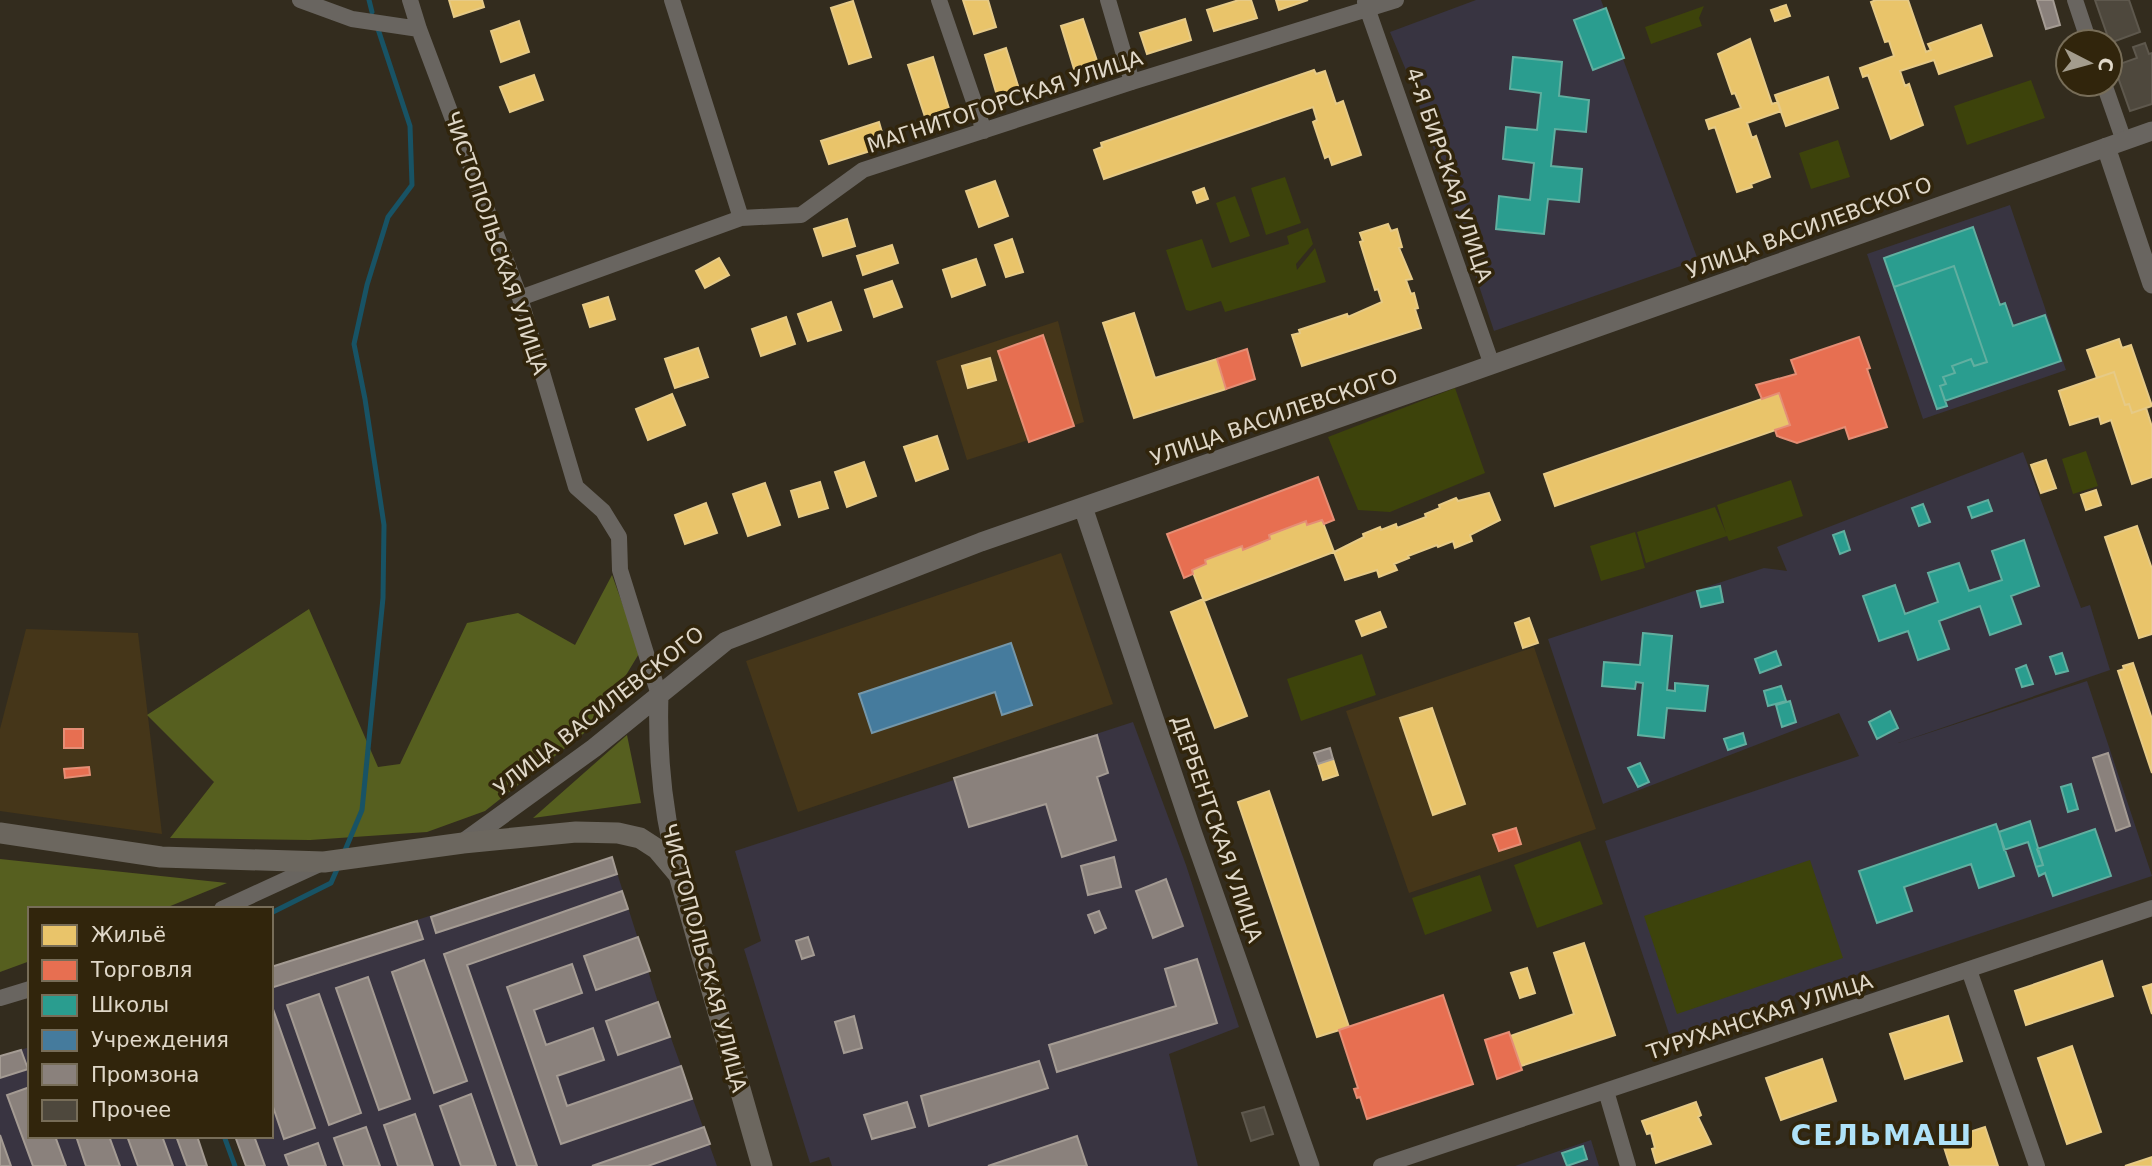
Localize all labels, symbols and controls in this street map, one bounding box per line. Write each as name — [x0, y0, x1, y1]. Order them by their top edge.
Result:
north arrow — [2054, 28, 2124, 98]
street label: МАГНИТОГОРСКАЯ УЛИЦА — [864, 46, 1146, 158]
text: С — [2094, 57, 2118, 73]
street label: 4-Я БИРСКАЯ УЛИЦА — [1401, 65, 1497, 286]
street label: ЧИСТОПОЛЬСКАЯ УЛИЦА — [440, 108, 553, 378]
street label: УЛИЦА ВАСИЛЕВСКОГО — [1683, 172, 1935, 284]
street label: УЛИЦА ВАСИЛЕВСКОГО — [1147, 363, 1401, 471]
street label: УЛИЦА ВАСИЛЕВСКОГО — [489, 622, 709, 800]
street label: ДЕРБЕНТСКАЯ УЛИЦА — [1167, 712, 1267, 946]
street label: ЧИСТОПОЛЬСКАЯ УЛИЦА — [657, 821, 752, 1095]
legend — [28, 907, 273, 1138]
text: Жильё — [91, 923, 166, 947]
text: Торговля — [90, 958, 192, 982]
street label: ТУРУХАНСКАЯ УЛИЦА — [1643, 969, 1876, 1065]
text: Школы — [91, 993, 169, 1017]
text: Учреждения — [91, 1028, 229, 1052]
text: Промзона — [91, 1063, 199, 1087]
text: Прочее — [91, 1098, 171, 1122]
district label: СЕЛЬМАШ — [1791, 1119, 1973, 1152]

